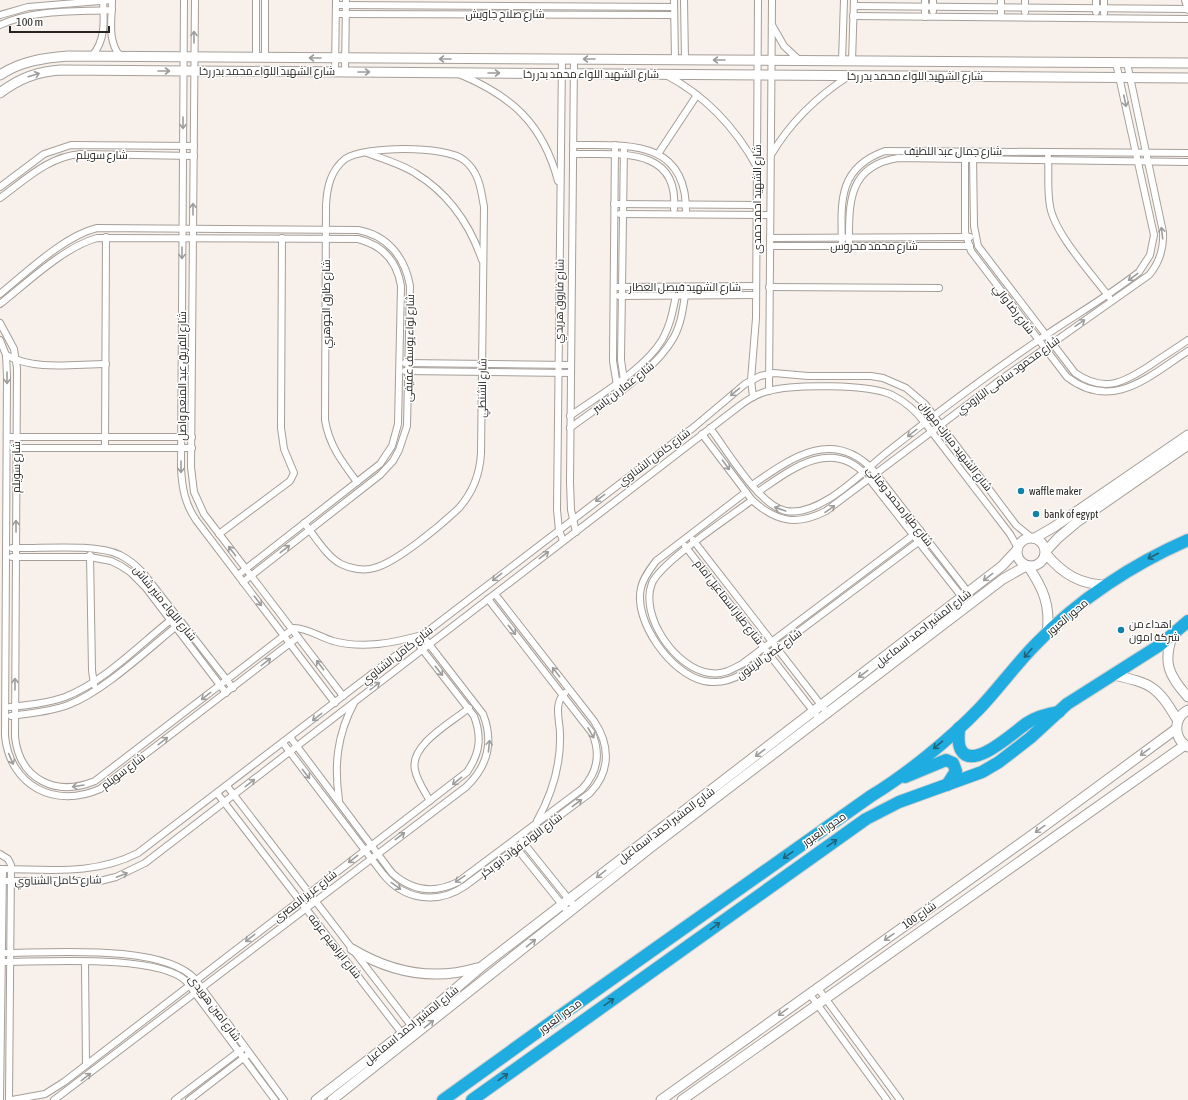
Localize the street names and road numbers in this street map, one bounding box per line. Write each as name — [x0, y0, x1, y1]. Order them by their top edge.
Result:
street label: شارع صلاح جاويش — [465, 8, 545, 22]
street label: شارع الشهيد اللواء محمد بدر رخا — [199, 65, 335, 79]
street label: شارع الشهيد اللواء محمد بدر رخا — [523, 68, 659, 82]
street label: شارع الشهيد اللواء محمد بدر رخا — [847, 70, 983, 84]
street label: شارع الشهيد احمد حمدى — [751, 144, 765, 254]
street label: شارع جمال عبد اللطيف — [904, 145, 1002, 159]
street label: شارع سويلم — [76, 149, 128, 163]
street label: شارع محمد محروس — [830, 240, 918, 254]
street label: شارع طارق الجوهري — [320, 259, 335, 349]
street label: شارع فاروق هريدي — [552, 259, 569, 343]
street label: شارع الشهيد فيصل العطار — [628, 281, 741, 295]
street label: شارع رضا والي — [989, 282, 1037, 338]
street label: شارع لواء يوسف عفيفى — [402, 294, 418, 402]
street label: شارع الفريق عبد المنعم واصل — [176, 311, 190, 441]
street label: شارع محمود سامى البارودي — [954, 334, 1064, 419]
street label: شارع الشنطي — [475, 358, 492, 418]
street label: شارع عمار بن ياسر — [589, 359, 657, 417]
street label: شارع الشهيد مبارك مهران — [916, 399, 995, 495]
street label: شارع كامل الشناوي — [616, 426, 694, 490]
street label: شارع سويلم — [10, 441, 24, 493]
street label: شارع طيار محمد وفائي — [862, 464, 936, 550]
street label: شارع طيار اسماعيل امام — [691, 557, 766, 648]
street label: شارع اللواء منير شاش — [130, 563, 199, 644]
street label: شارع المشير احمد اسماعيل — [873, 587, 974, 671]
street label: محور العبور — [1043, 596, 1091, 639]
street label: شارع كامل الشناوي — [359, 624, 437, 689]
street label: شارع غصن الزيتون — [734, 626, 805, 683]
street label: شارع سويلم — [99, 751, 149, 793]
street label: شارع المشير احمد اسماعيل — [615, 785, 718, 867]
street label: شارع اللواء فؤاد ابو بكر — [477, 810, 565, 882]
street label: محور العبور — [799, 810, 848, 850]
street label: شارع عزيز المصرى — [271, 868, 340, 926]
street label: شارع كامل الشناوي — [14, 873, 102, 890]
street label: شارع 100 — [900, 899, 939, 933]
street label: شارع ابراهيم عرفه — [305, 911, 364, 982]
street label: شارع امين هويدى — [185, 973, 244, 1044]
street label: شارع المشير احمد اسماعيل — [361, 983, 462, 1068]
street label: محور العبور — [535, 996, 584, 1037]

